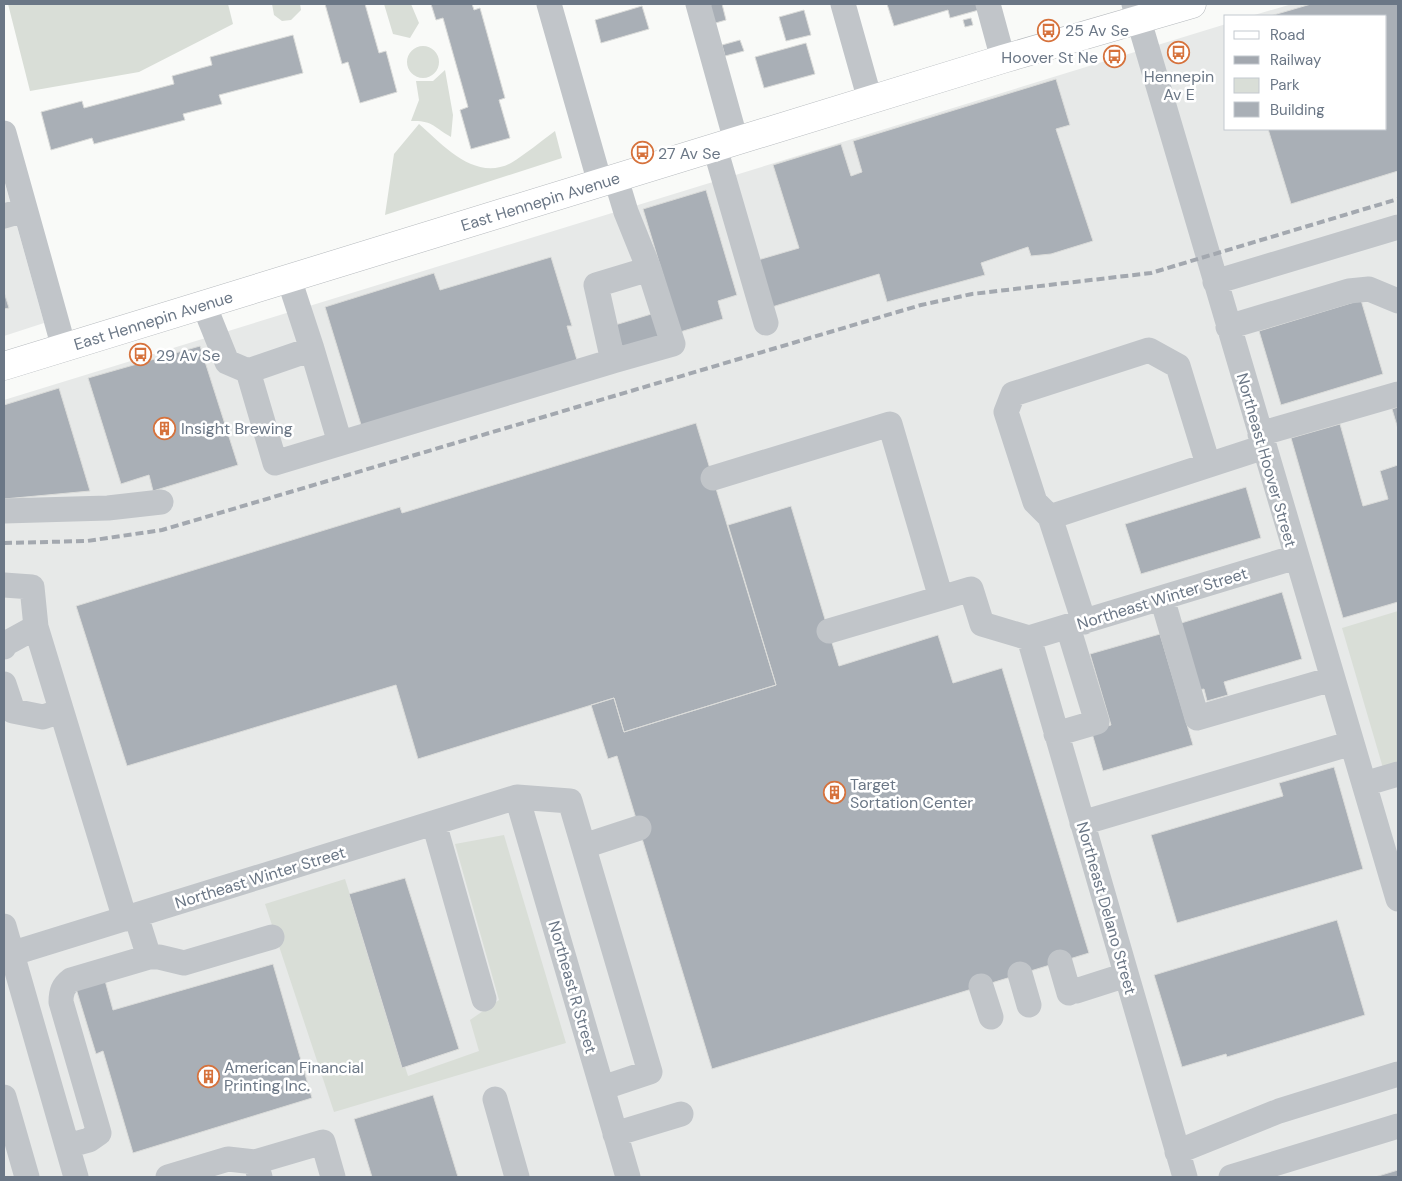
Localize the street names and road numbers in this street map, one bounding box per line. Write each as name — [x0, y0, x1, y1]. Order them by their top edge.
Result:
street label: East Hennepin Avenue — [458, 167, 622, 236]
street label: East Hennepin Avenue — [71, 286, 235, 355]
street label: Northeast Hoover Street — [1232, 371, 1301, 550]
street label: Northeast Winter Street — [1074, 563, 1250, 634]
street label: Northeast Delano Street — [1072, 819, 1141, 997]
street label: Northeast Winter Street — [172, 842, 348, 913]
street label: Northeast R Street — [544, 918, 602, 1056]

